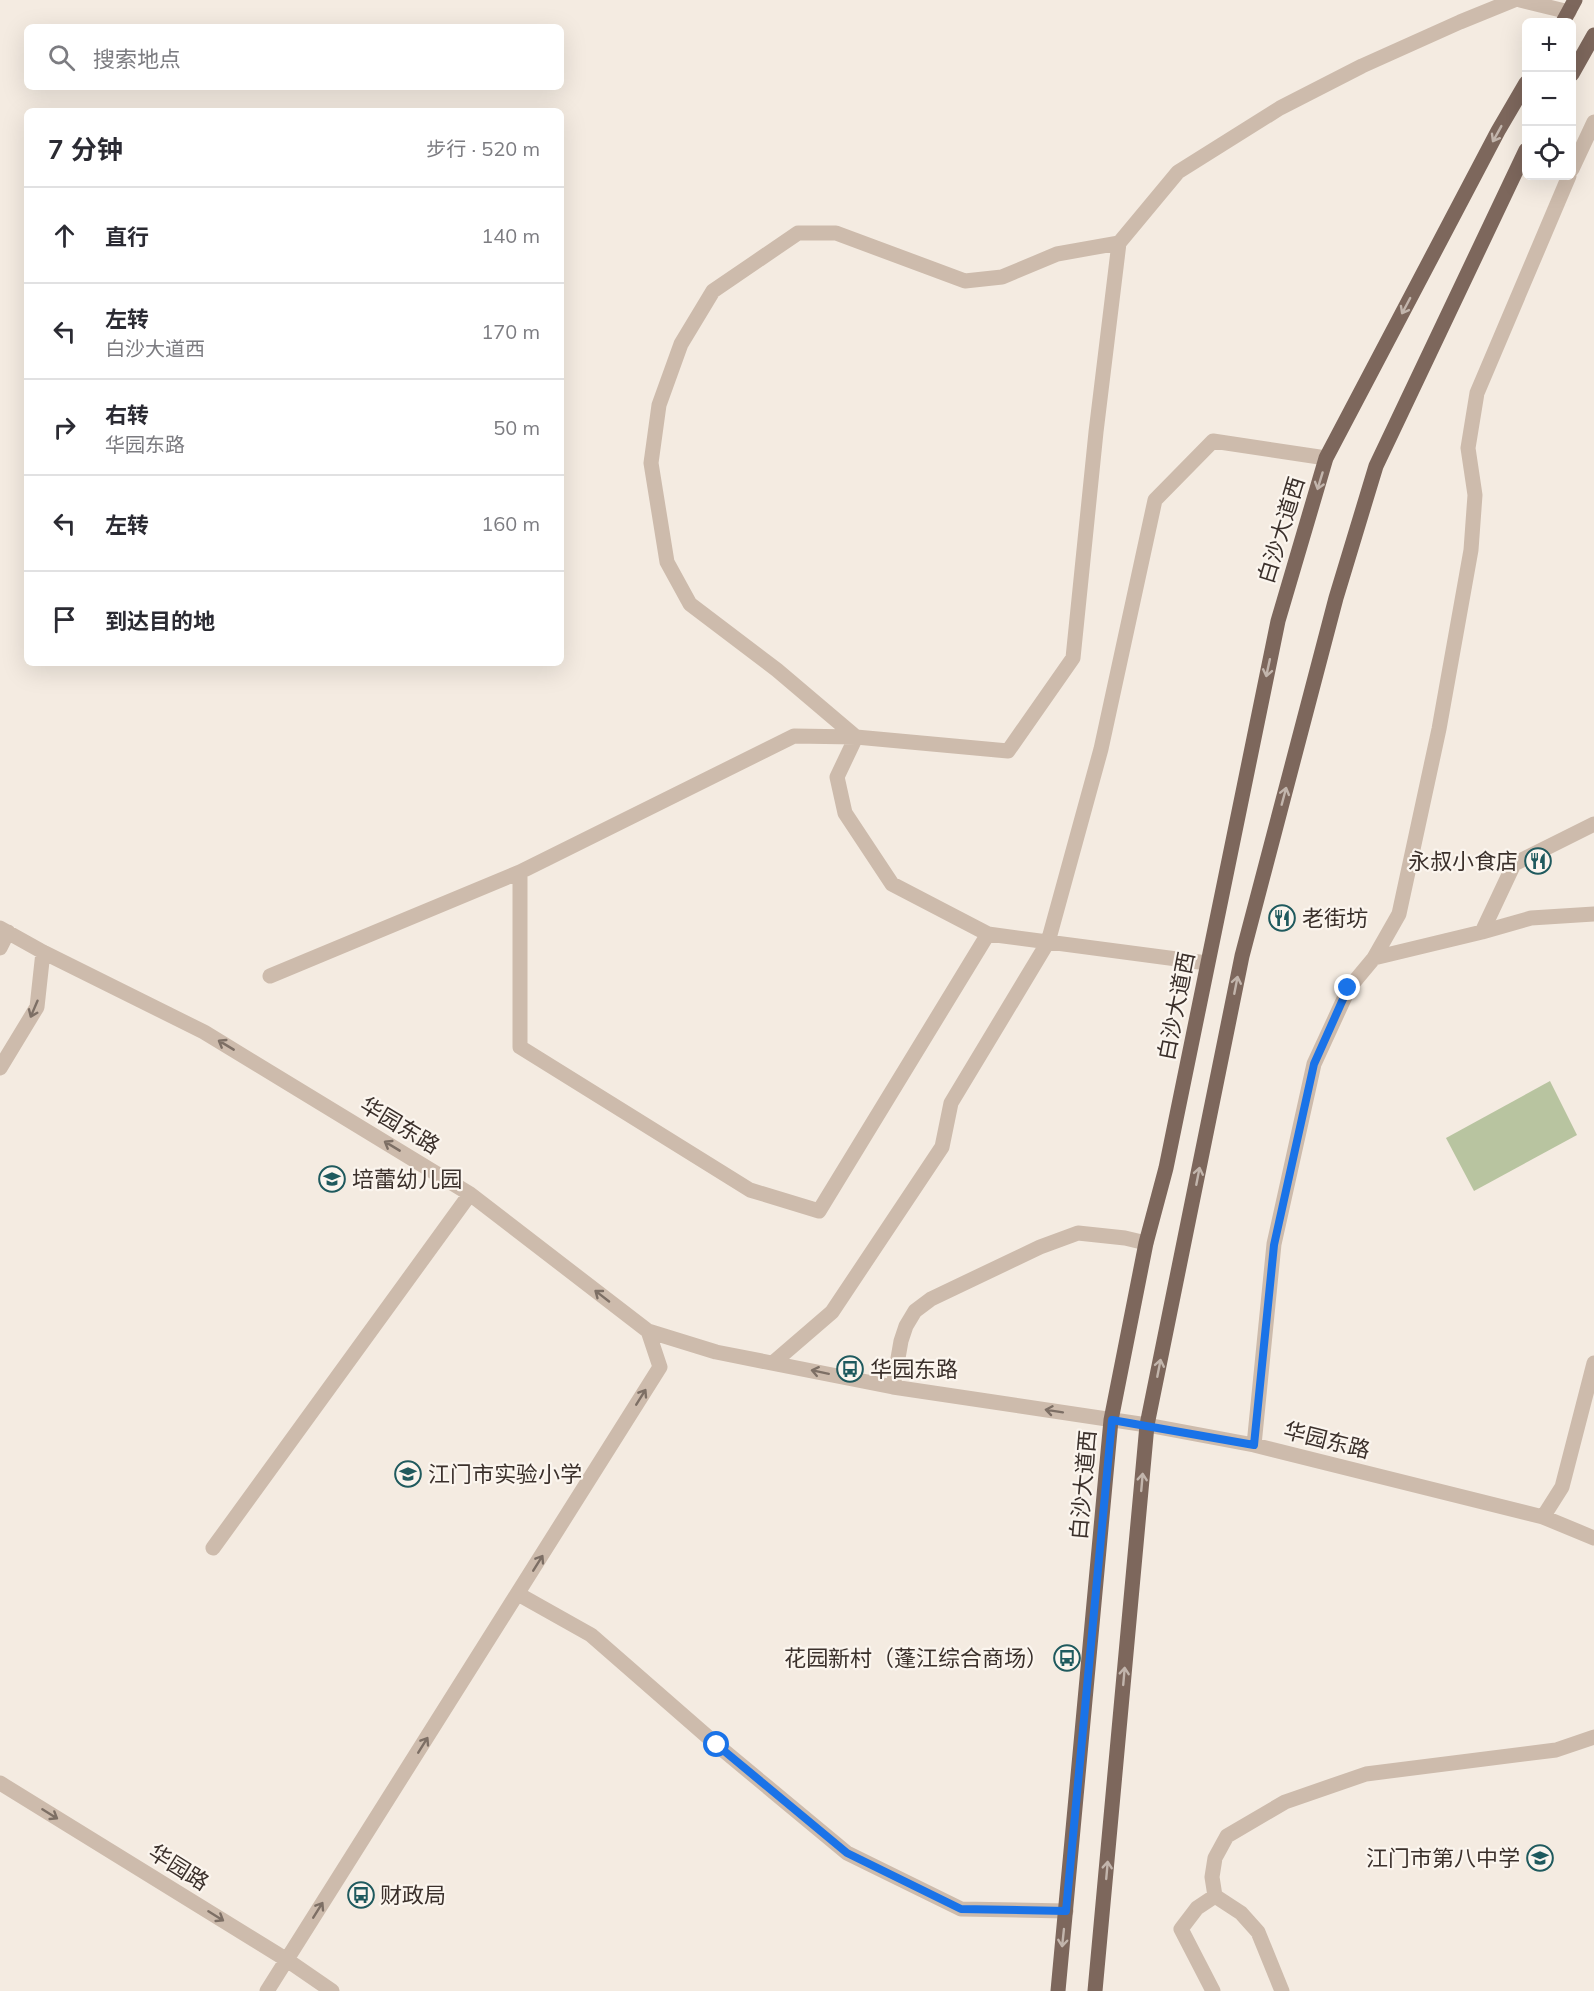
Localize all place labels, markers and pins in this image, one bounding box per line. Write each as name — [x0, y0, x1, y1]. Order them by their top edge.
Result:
restaurant icon: 永叔小食店 — [1523, 846, 1553, 876]
place label: 永叔小食店 — [1408, 847, 1518, 875]
restaurant icon: 老街坊 — [1267, 903, 1297, 933]
place label: 老街坊 — [1302, 904, 1368, 932]
school or university icon: 培蕾幼儿园 — [317, 1164, 347, 1194]
place label: 培蕾幼儿园 — [352, 1165, 462, 1193]
bus stop icon: 华园东路 — [835, 1354, 865, 1384]
place label: 华园东路 — [870, 1355, 958, 1383]
school or university icon: 江门市实验小学 — [393, 1459, 423, 1489]
place label: 江门市实验小学 — [428, 1460, 582, 1488]
bus stop icon: 花园新村（蓬江综合商场） — [1052, 1643, 1082, 1673]
place label: 花园新村（蓬江综合商场） — [784, 1644, 1048, 1672]
school or university icon: 江门市第八中学 — [1525, 1843, 1555, 1873]
place label: 江门市第八中学 — [1366, 1844, 1520, 1872]
bus stop icon: 财政局 — [346, 1880, 376, 1910]
place label: 财政局 — [380, 1881, 446, 1909]

